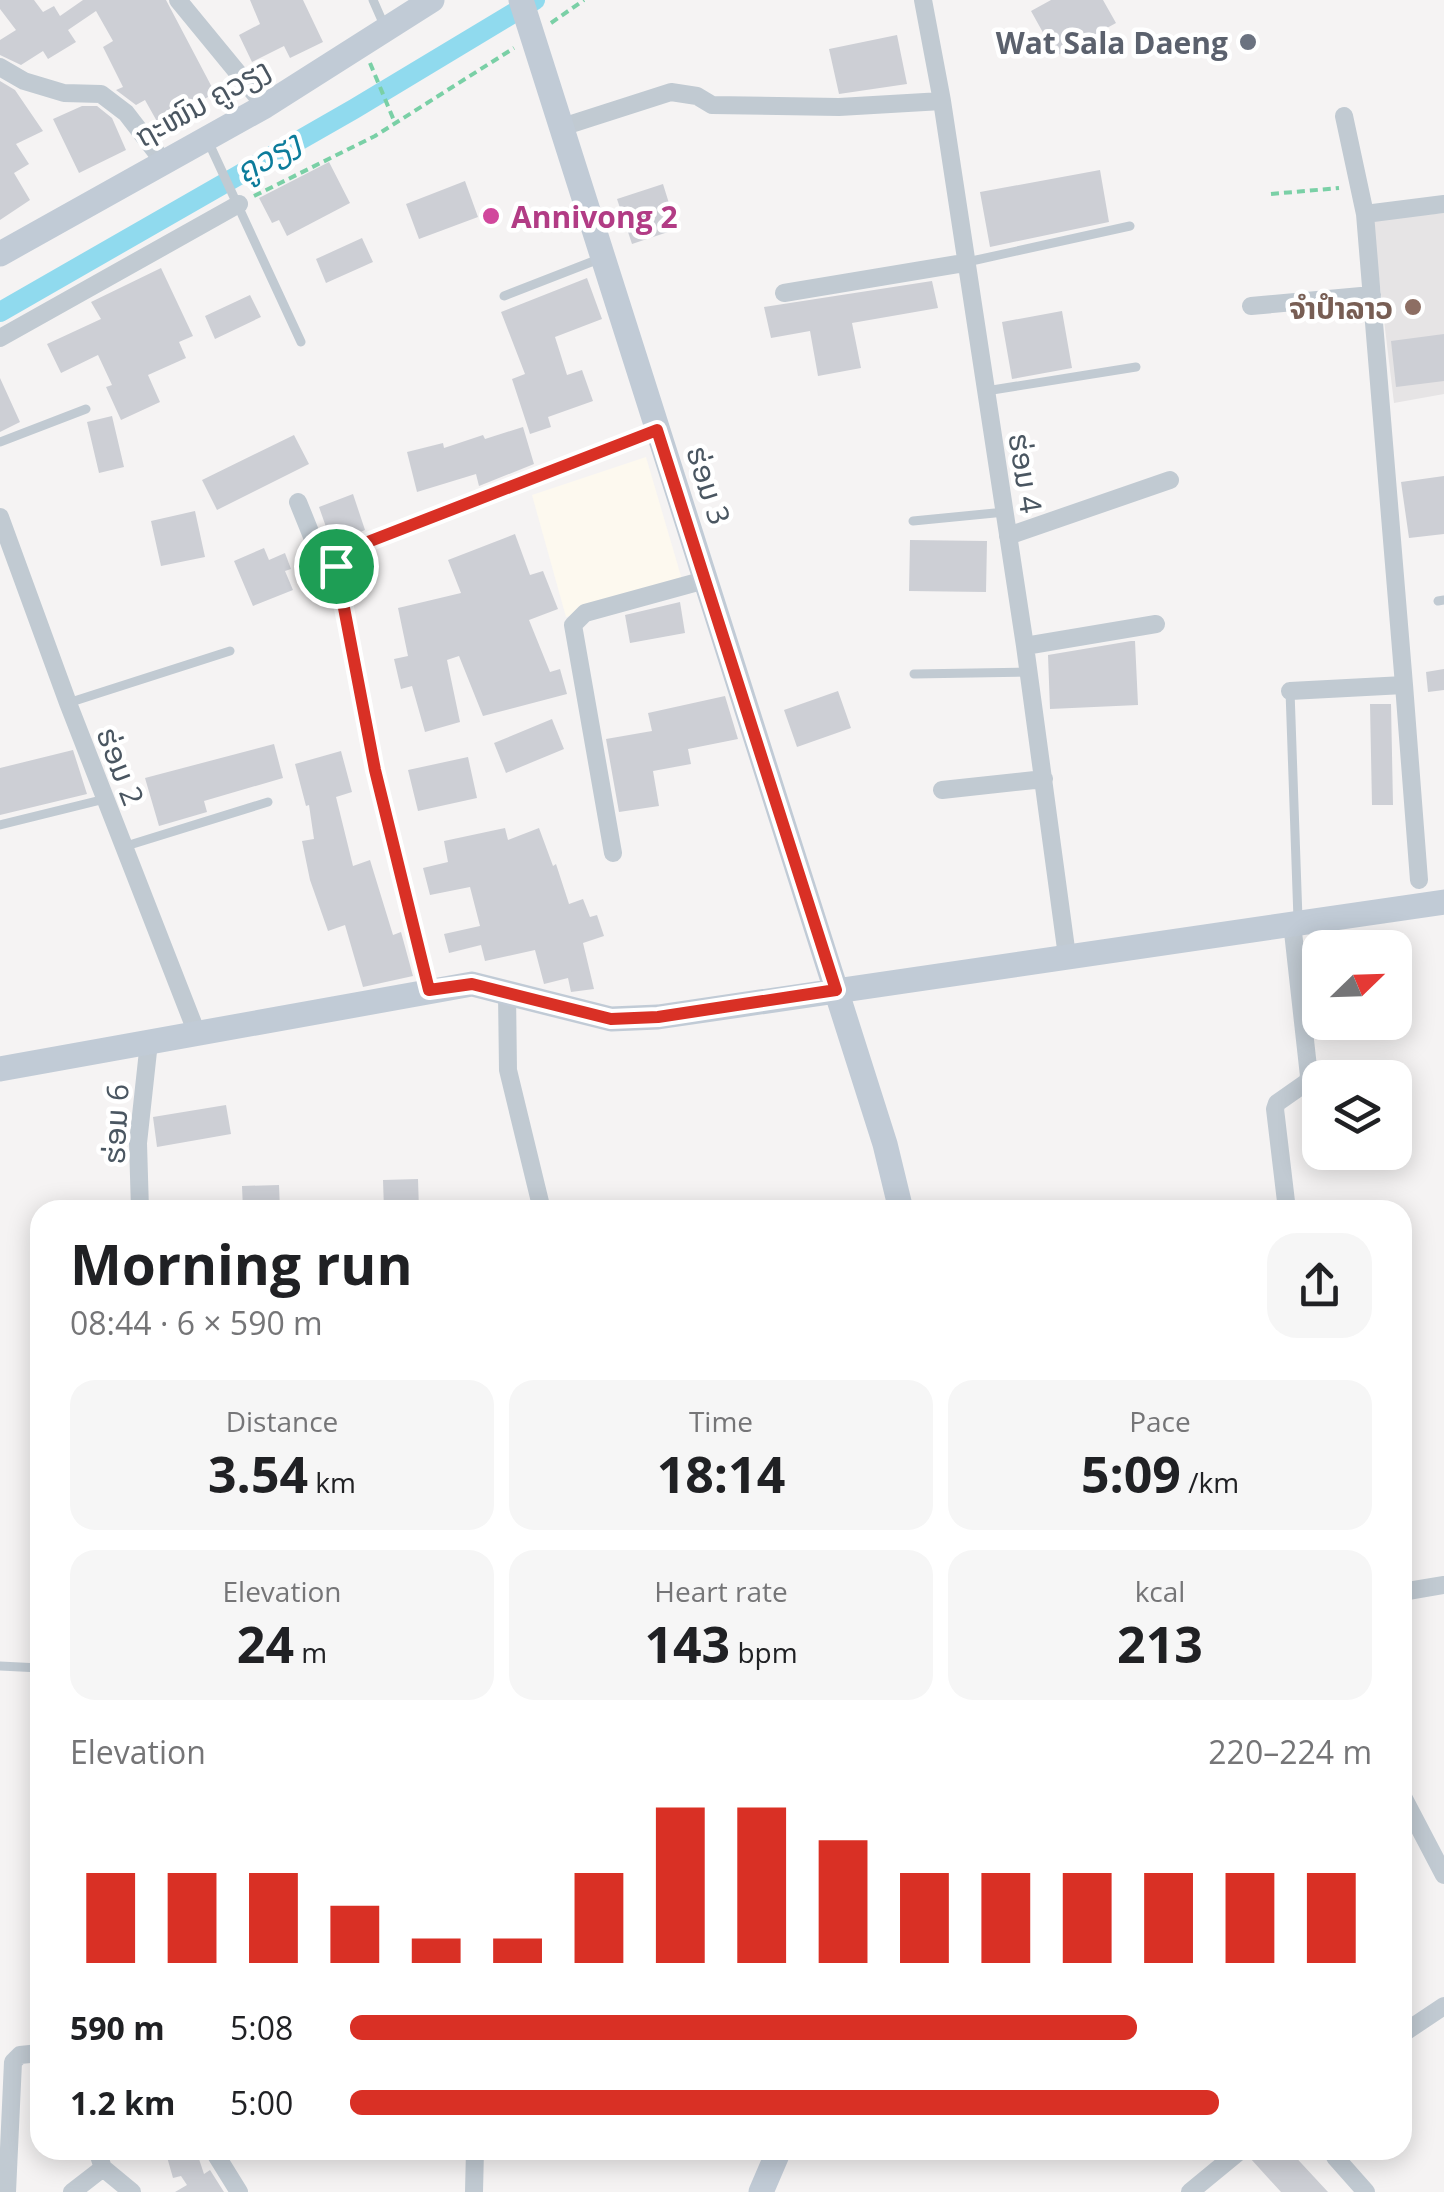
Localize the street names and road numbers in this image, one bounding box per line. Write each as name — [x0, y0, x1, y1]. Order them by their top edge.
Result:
street label: ຖະໜົນ ຄູວຽງ — [128, 50, 276, 154]
street label: ຮ່ອມ 4 — [999, 430, 1053, 516]
street label: ຮ່ອມ 3 — [677, 440, 741, 530]
street label: ຮ່ອມ 2 — [87, 721, 155, 811]
street label: ຮ່ອມ 6 — [92, 1083, 138, 1165]

